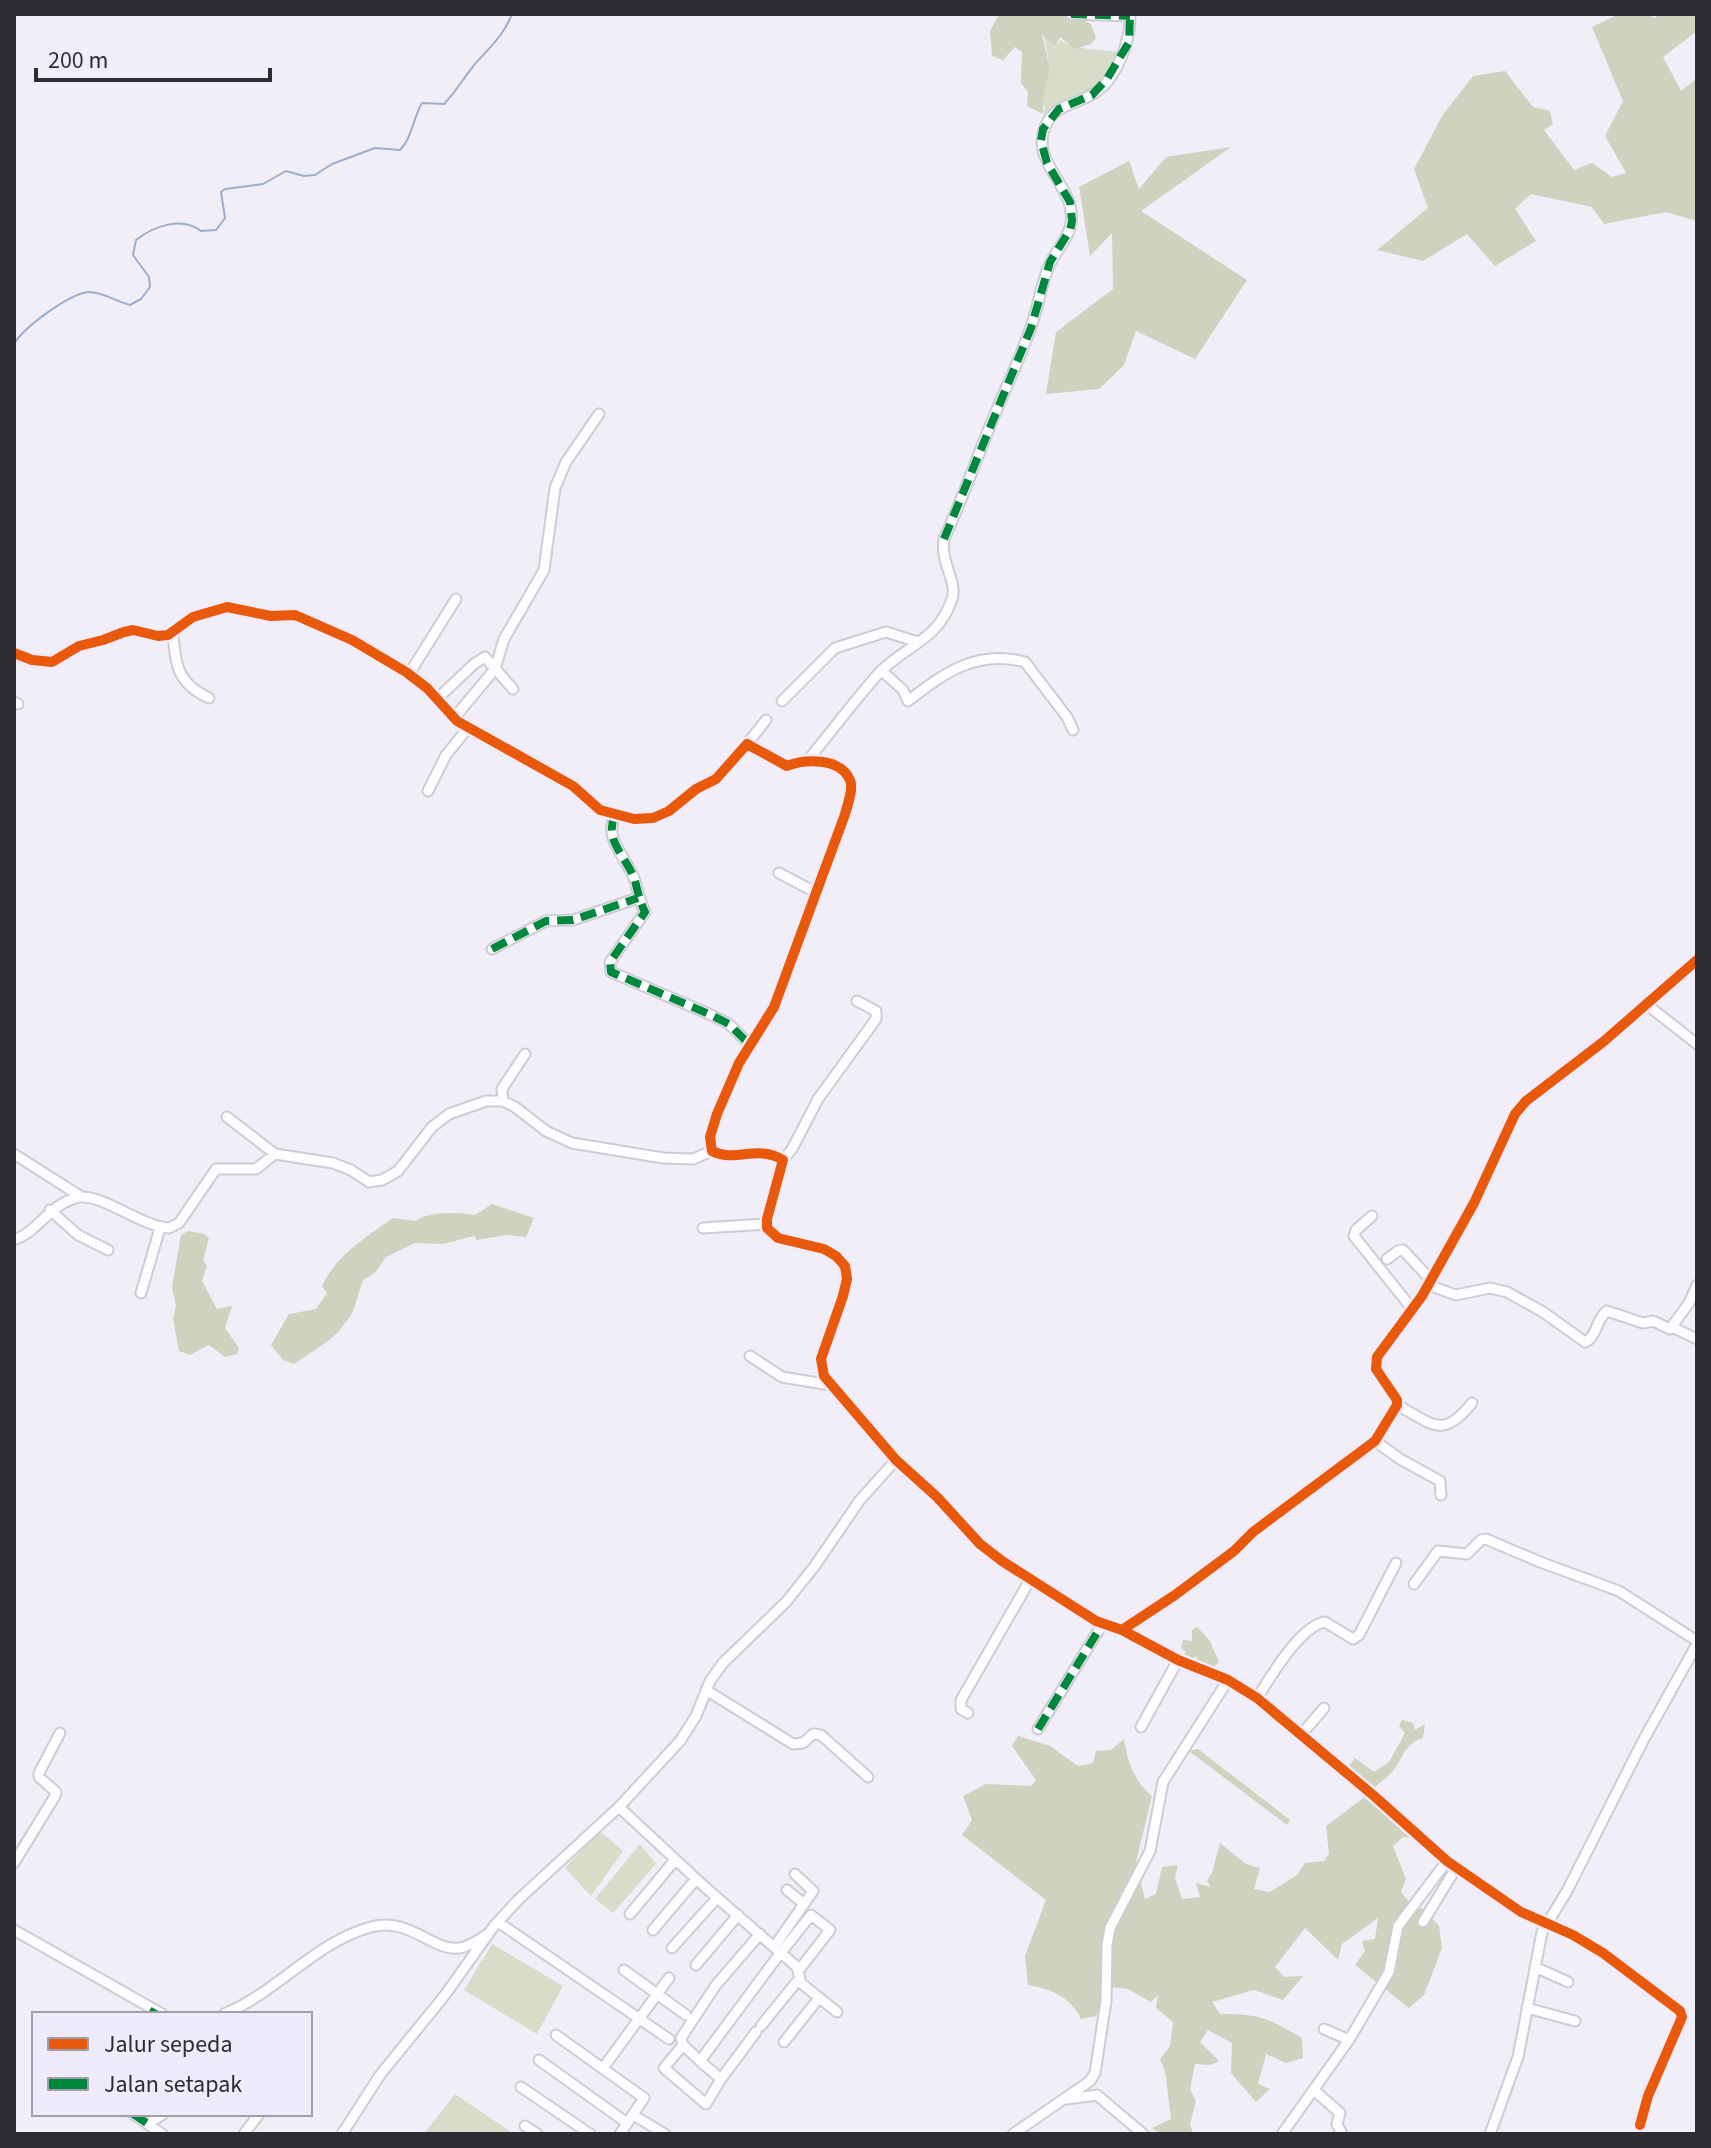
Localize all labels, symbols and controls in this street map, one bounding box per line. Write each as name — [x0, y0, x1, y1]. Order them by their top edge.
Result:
scale bar — [36, 32, 270, 82]
text: 200 m — [48, 43, 108, 78]
legend — [32, 2012, 312, 2116]
text: Jalur sepeda — [104, 2027, 233, 2062]
text: Jalan setapak — [104, 2067, 242, 2102]

